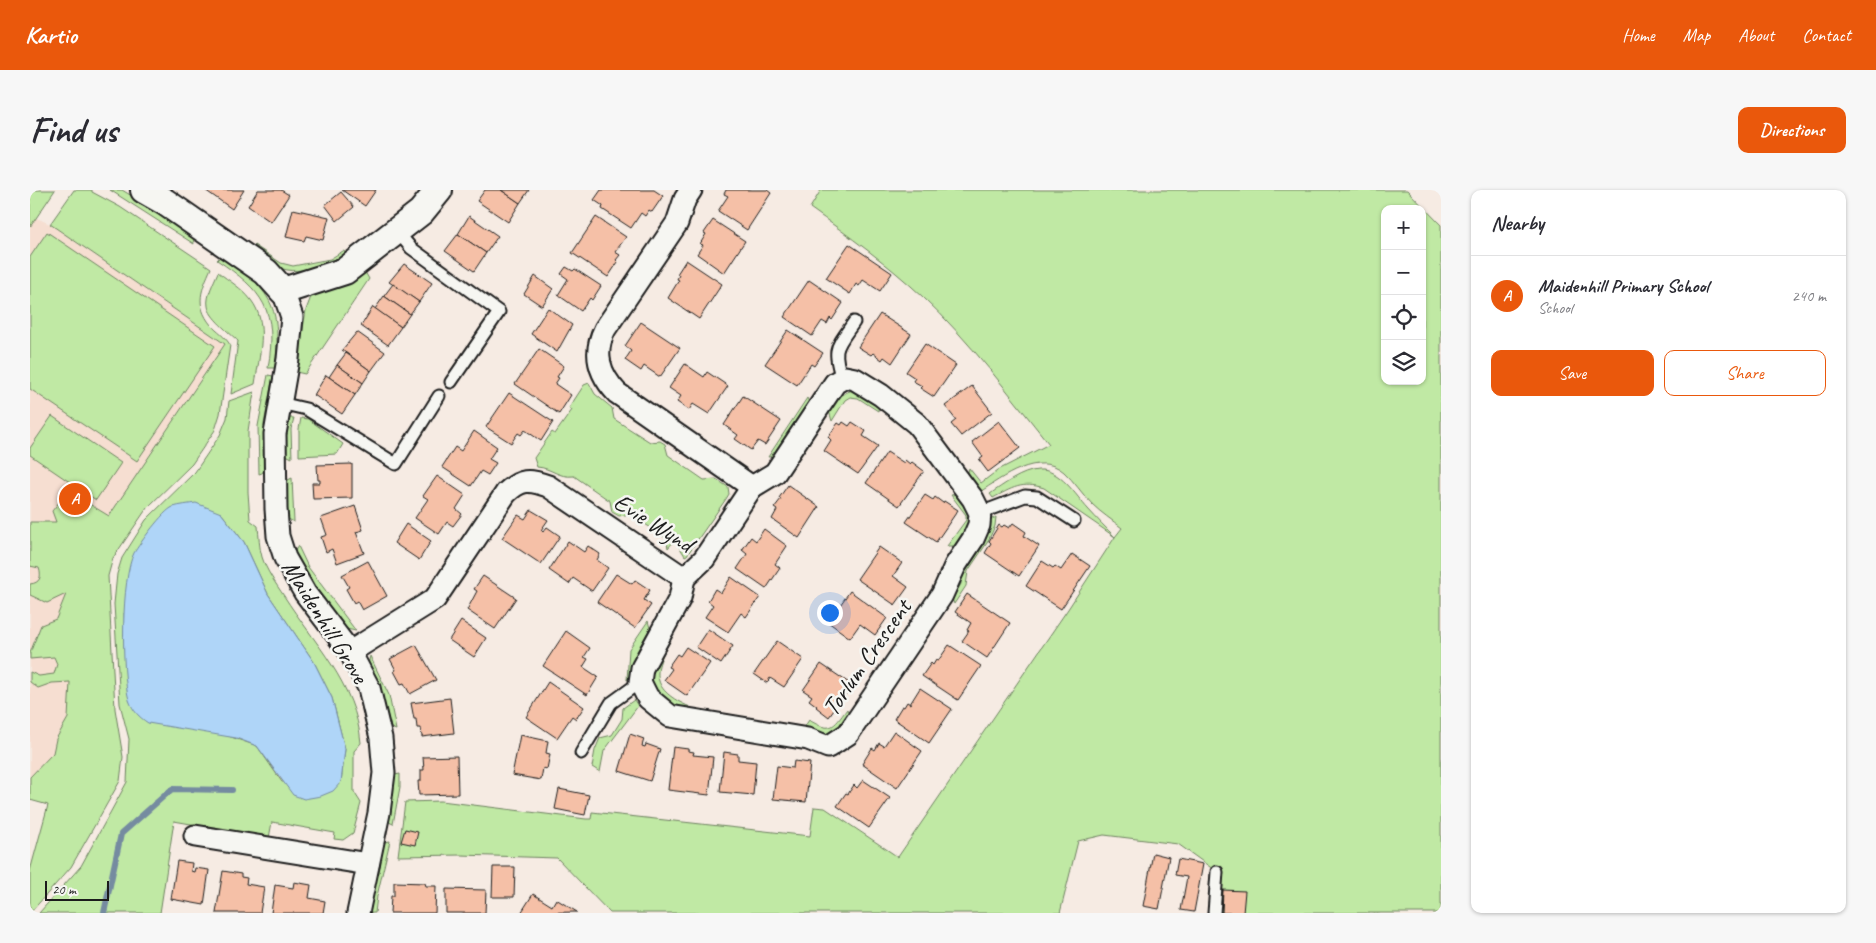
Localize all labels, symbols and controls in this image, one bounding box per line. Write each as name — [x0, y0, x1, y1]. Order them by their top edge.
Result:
text: Kartio — [25, 20, 77, 50]
text: Home — [1622, 24, 1655, 46]
text: Map — [1683, 24, 1710, 46]
text: About — [1738, 24, 1774, 46]
text: Contact — [1802, 24, 1851, 46]
button: Directions — [1738, 107, 1846, 153]
text: Find us — [30, 108, 117, 153]
map controls — [1381, 205, 1426, 385]
button: + — [1381, 205, 1426, 250]
text: Nearby — [1491, 210, 1544, 236]
button: − — [1381, 250, 1426, 295]
text: Maidenhill Primary School — [1538, 274, 1709, 298]
text: A — [1503, 286, 1511, 306]
text: 240 m — [1792, 286, 1826, 306]
button: locate — [1381, 295, 1426, 340]
text: School — [1538, 298, 1572, 318]
button: layers — [1381, 340, 1426, 385]
button: Save — [1491, 350, 1654, 396]
button: Share — [1664, 350, 1826, 396]
pin: A — [59, 480, 91, 518]
street label: Evie Wynd — [608, 486, 703, 562]
street label: Maidenhill Grove — [275, 554, 377, 691]
street label: Torlum Crescent — [815, 591, 920, 722]
your location — [817, 600, 843, 626]
scale bar — [45, 878, 109, 901]
text: 20 m — [52, 881, 76, 898]

